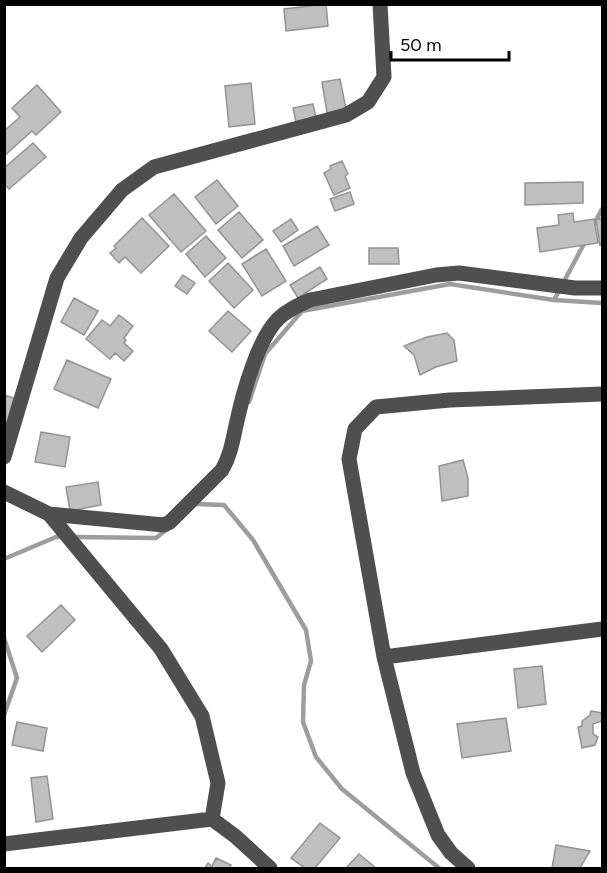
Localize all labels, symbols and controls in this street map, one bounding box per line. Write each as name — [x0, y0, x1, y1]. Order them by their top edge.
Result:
scale bar — [391, 24, 510, 62]
text: 50 m — [400, 34, 442, 56]

